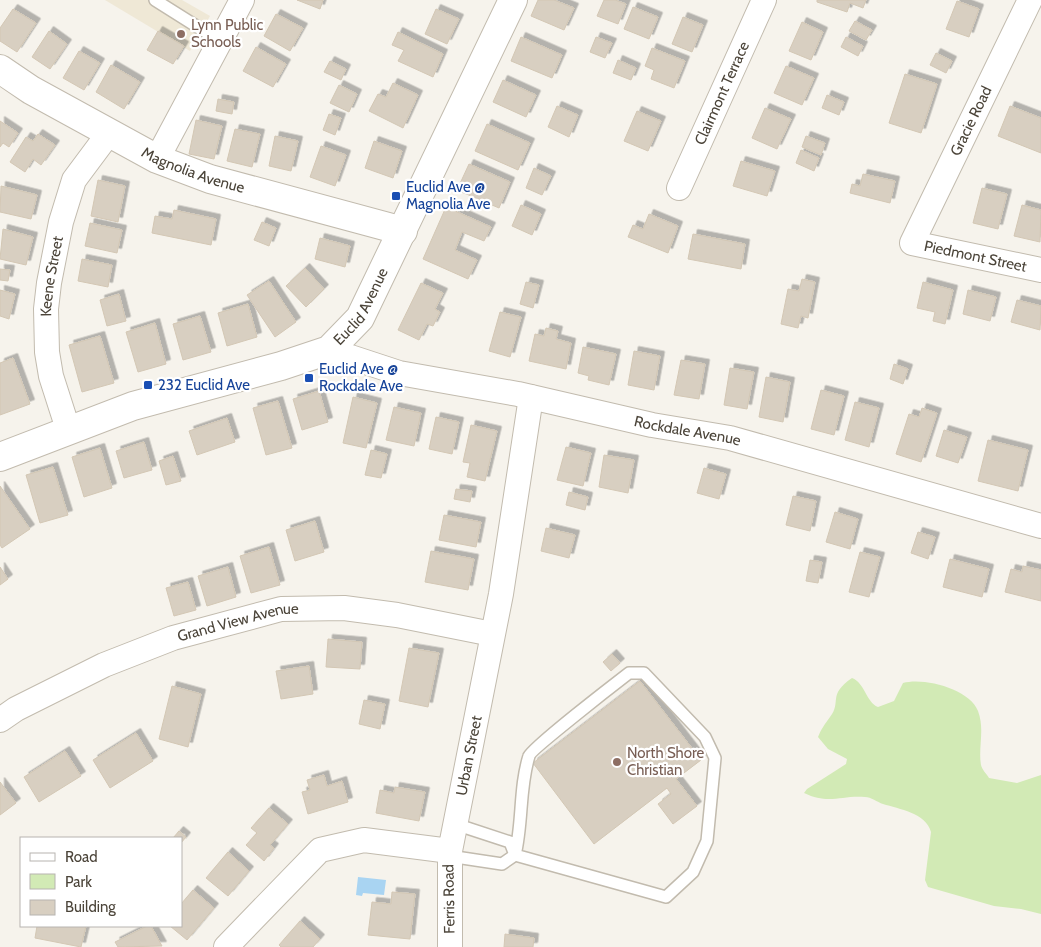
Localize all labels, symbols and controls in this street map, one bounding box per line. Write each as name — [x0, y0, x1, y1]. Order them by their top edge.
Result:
place label: Lynn Public Schools — [191, 16, 264, 51]
marker: Lynn Public Schools — [175, 28, 187, 40]
street label: Clairmont Terrace — [691, 38, 753, 148]
street label: Gracie Road — [946, 83, 996, 159]
street label: Magnolia Avenue — [138, 143, 247, 197]
place label: Euclid Ave @ Magnolia Ave — [406, 178, 491, 213]
marker: Euclid Ave @ Magnolia Ave — [390, 190, 402, 202]
street label: Keene Street — [37, 235, 67, 317]
street label: Piedmont Street — [923, 237, 1028, 276]
street label: Euclid Avenue — [330, 265, 392, 349]
place label: Euclid Ave @ Rockdale Ave — [319, 360, 403, 395]
marker: Euclid Ave @ Rockdale Ave — [303, 372, 315, 384]
place label: 232 Euclid Ave — [158, 376, 250, 394]
marker: 232 Euclid Ave — [142, 379, 154, 391]
street label: Rockdale Avenue — [632, 412, 743, 450]
street label: Grand View Avenue — [175, 600, 299, 645]
street label: Urban Street — [452, 714, 486, 797]
place label: North Shore Christian — [627, 744, 704, 779]
marker: North Shore Christian — [611, 756, 623, 768]
legend — [20, 837, 182, 927]
text: Road — [65, 848, 98, 866]
street label: Ferris Road — [439, 864, 459, 934]
text: Park — [65, 873, 92, 891]
text: Building — [65, 898, 116, 916]

